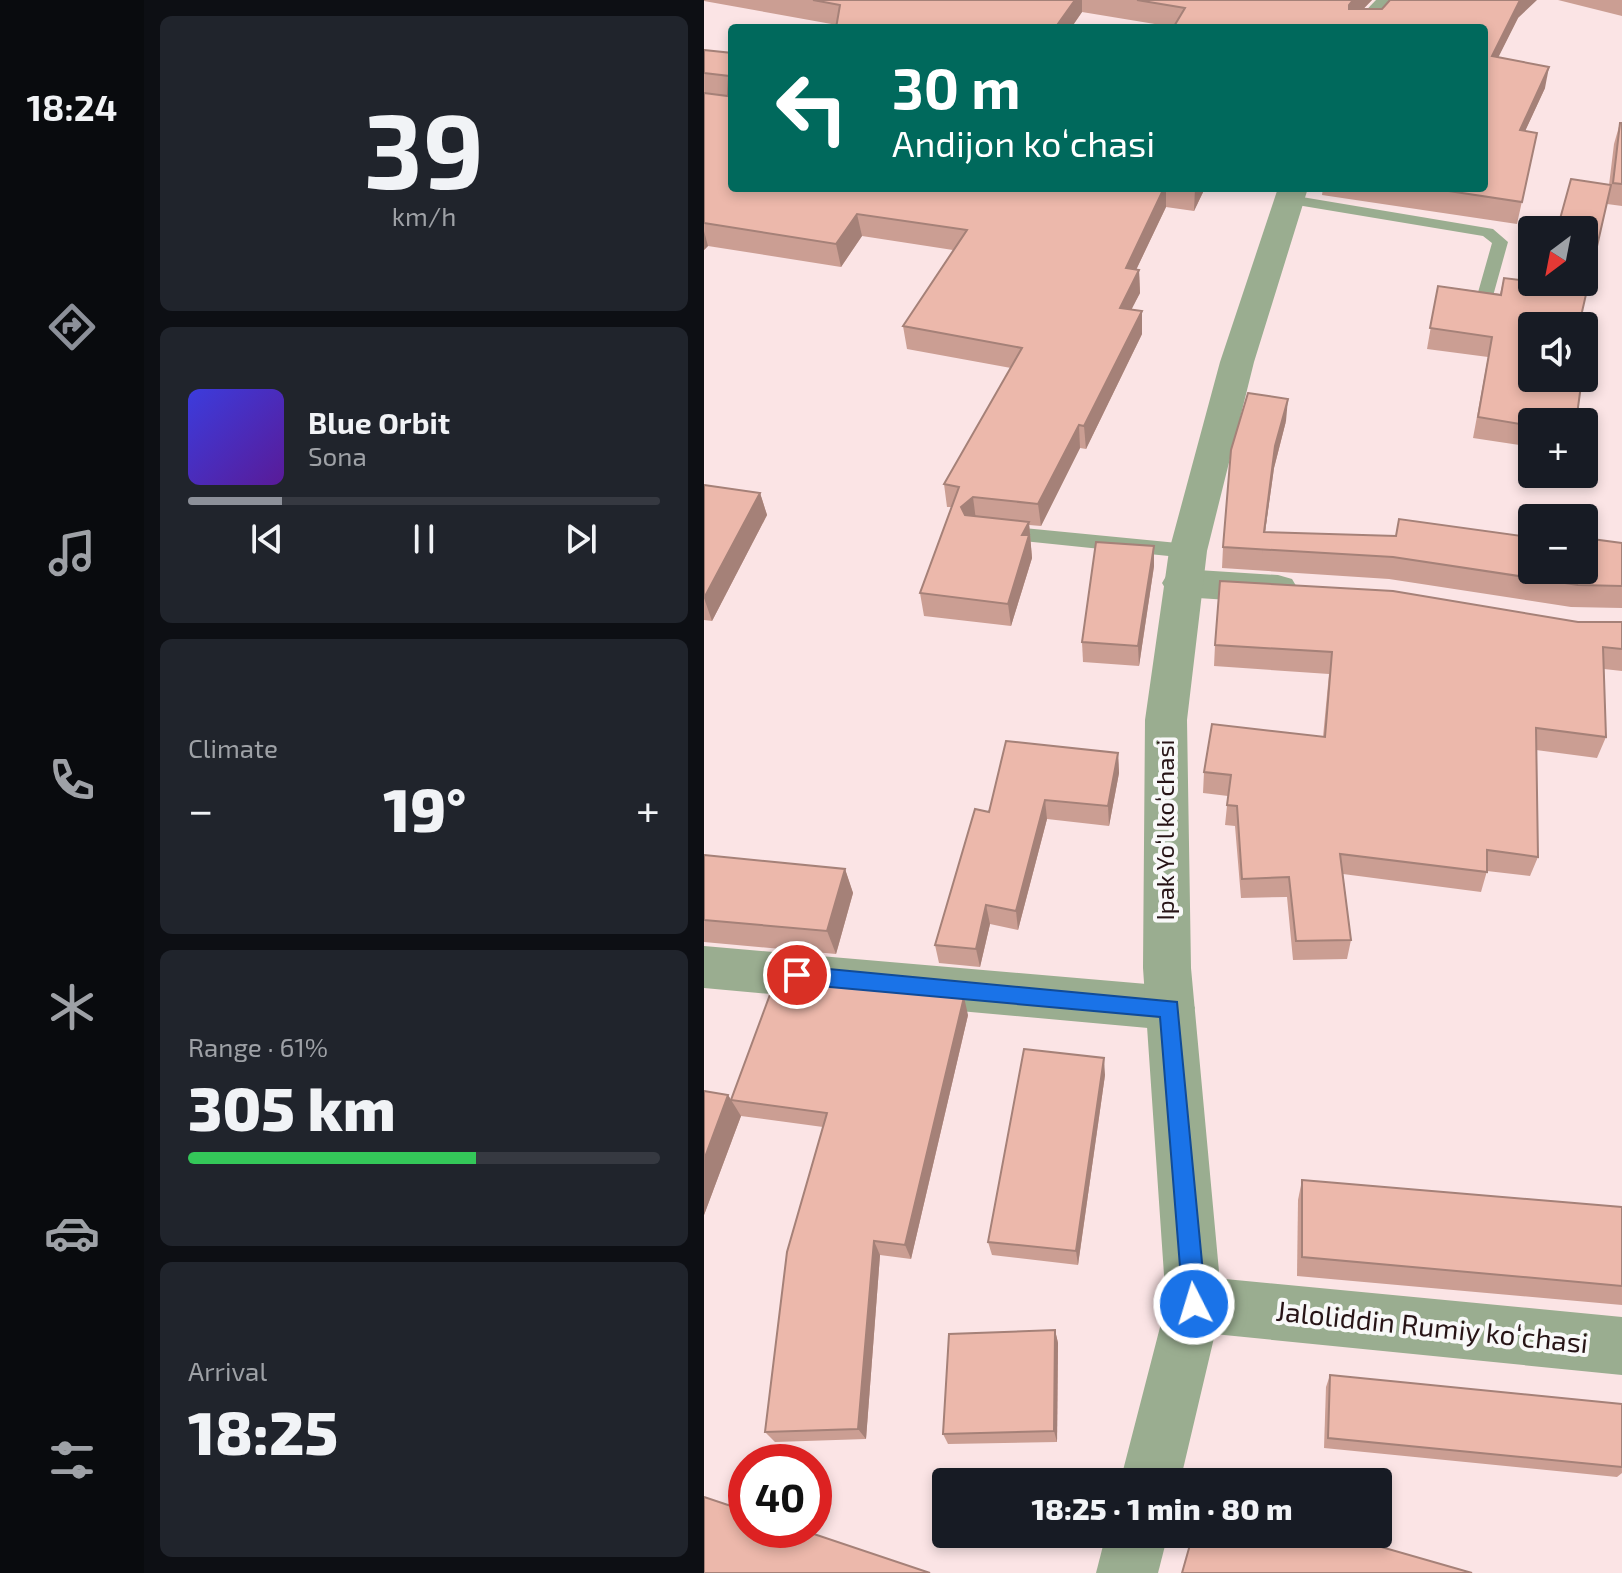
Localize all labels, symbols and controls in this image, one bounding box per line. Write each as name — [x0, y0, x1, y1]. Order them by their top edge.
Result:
text: 30 m — [892, 53, 1021, 120]
icon: left — [760, 56, 864, 160]
text: 18:24 — [26, 85, 118, 128]
text: 39 — [364, 85, 484, 210]
text: Andijon koʻchasi — [892, 121, 1155, 164]
text: km/h — [392, 200, 456, 231]
north arrow — [1518, 216, 1598, 296]
map controls — [1518, 216, 1598, 584]
icon: directions — [44, 299, 100, 355]
button: sound — [1518, 312, 1598, 392]
text: Blue Orbit — [308, 404, 450, 440]
button: + — [1518, 408, 1598, 488]
text: Sona — [308, 440, 367, 471]
button: − — [1518, 504, 1598, 584]
icon: previous — [245, 517, 289, 561]
icon: pause — [402, 517, 446, 561]
icon: next — [559, 517, 603, 561]
icon: music — [44, 525, 100, 581]
text: Climate — [188, 732, 278, 763]
street label: Ipak Yoʻl koʻchasi — [1150, 739, 1179, 921]
icon: phone — [44, 752, 100, 808]
text: 19° — [383, 772, 466, 844]
text: − — [188, 782, 214, 835]
text: + — [636, 782, 660, 835]
pin — [763, 941, 831, 1009]
icon: arrive — [775, 953, 819, 997]
icon: climate — [44, 979, 100, 1035]
text: Range · 61% — [188, 1031, 328, 1062]
text: 305 km — [188, 1071, 396, 1143]
icon: car — [44, 1205, 100, 1261]
position arrow — [1152, 1262, 1236, 1346]
street label: Jaloliddin Rumiy koʻchasi — [1274, 1293, 1590, 1359]
text: Arrival — [188, 1355, 267, 1386]
text: 18:25 — [188, 1395, 338, 1467]
icon: filters — [44, 1432, 100, 1488]
speed limit sign: 40 — [728, 1444, 832, 1548]
text: 18:25 · 1 min · 80 m — [1032, 1490, 1292, 1526]

